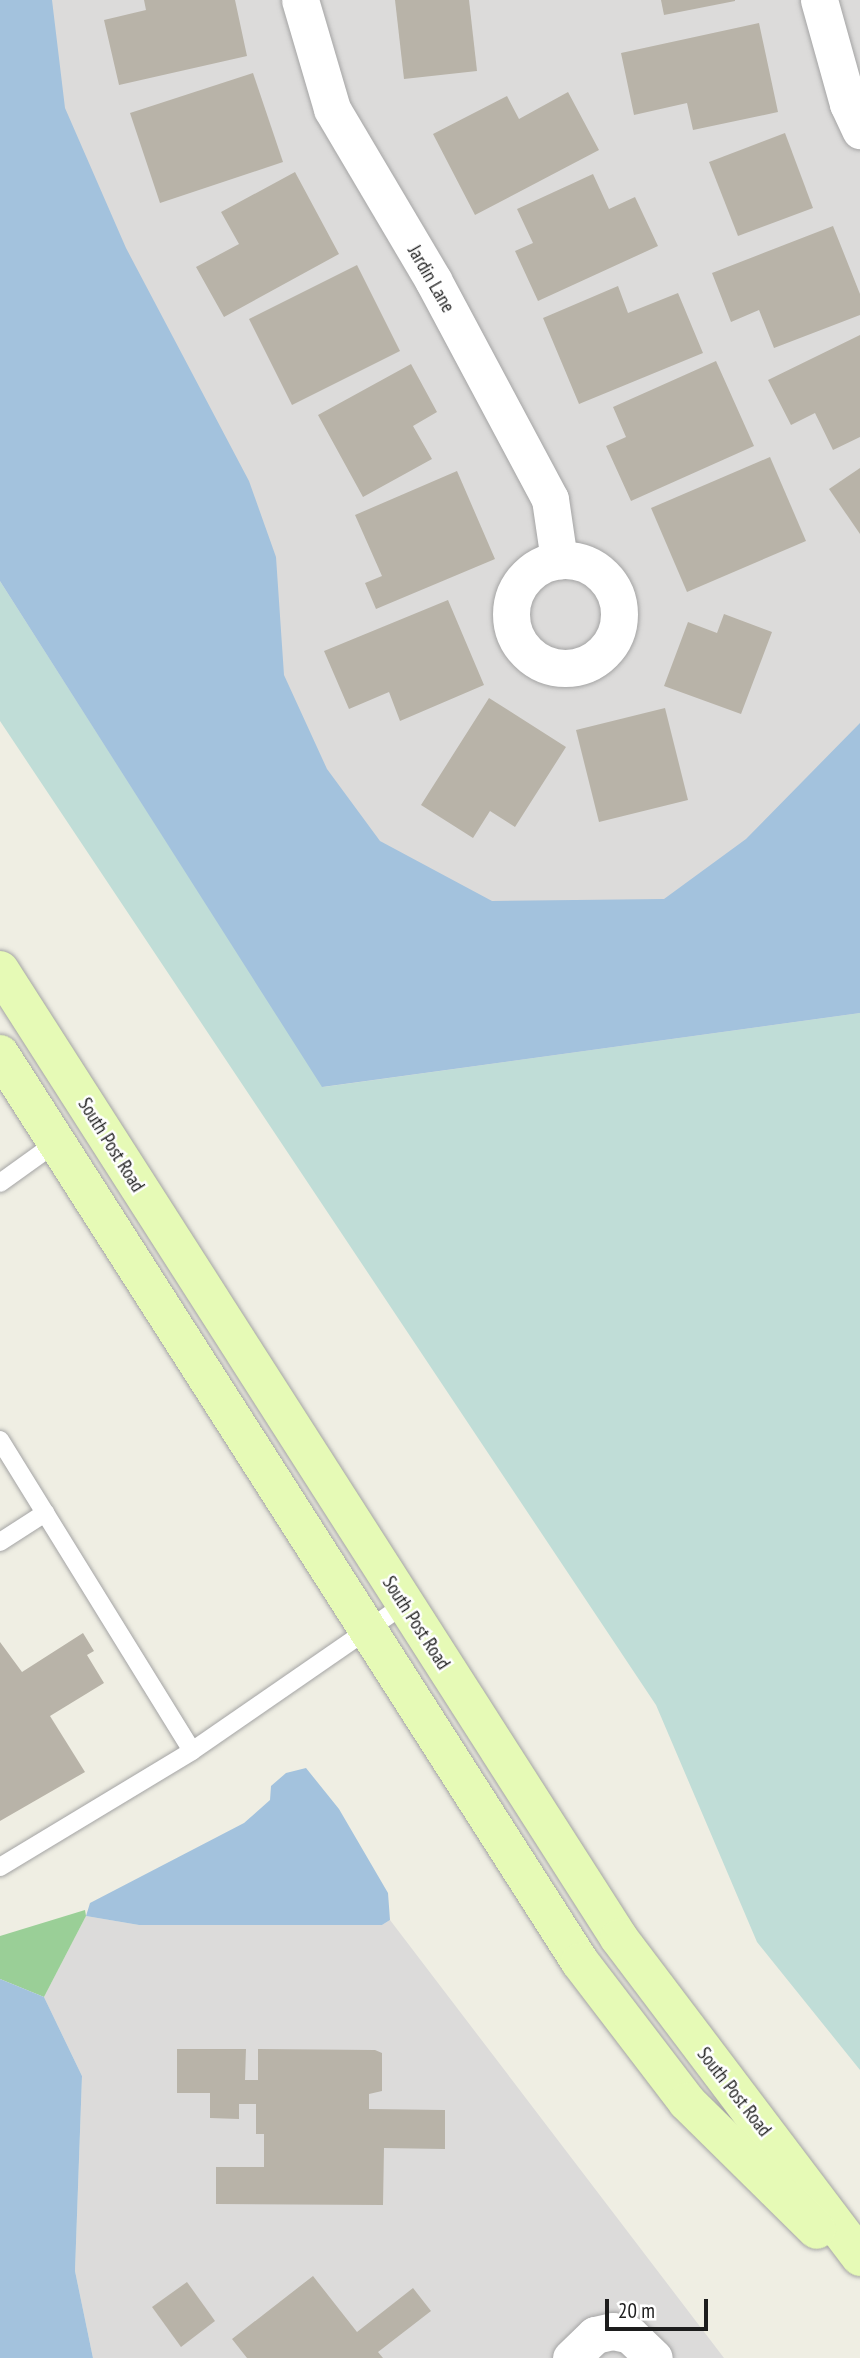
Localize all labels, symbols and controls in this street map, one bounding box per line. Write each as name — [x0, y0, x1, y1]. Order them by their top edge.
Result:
street label: Jardin Lane — [403, 241, 459, 317]
street label: South Post Road — [73, 1094, 149, 1196]
street label: South Post Road — [377, 1572, 455, 1674]
street label: South Post Road — [692, 2043, 776, 2141]
scale bar — [608, 2284, 711, 2328]
text: 20 m — [618, 2297, 655, 2324]

